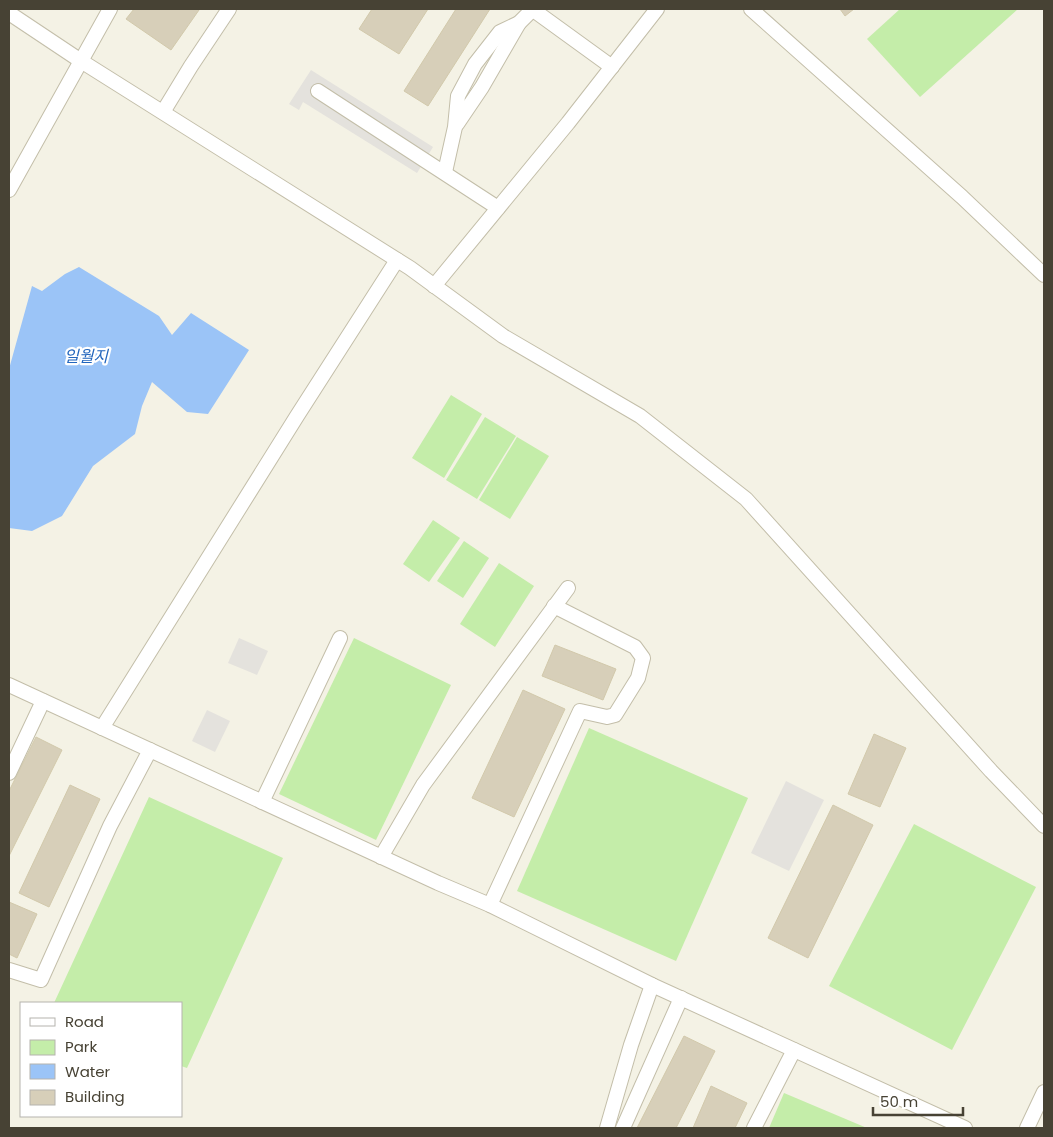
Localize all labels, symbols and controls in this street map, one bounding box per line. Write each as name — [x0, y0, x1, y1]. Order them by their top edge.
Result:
water label: 일월지 — [64, 345, 109, 368]
legend — [20, 1002, 182, 1117]
text: Road — [65, 1011, 104, 1032]
text: Park — [65, 1036, 97, 1057]
text: Water — [65, 1061, 111, 1082]
scale bar — [873, 1084, 963, 1116]
text: Building — [65, 1086, 125, 1107]
text: 50 m — [880, 1091, 918, 1112]

